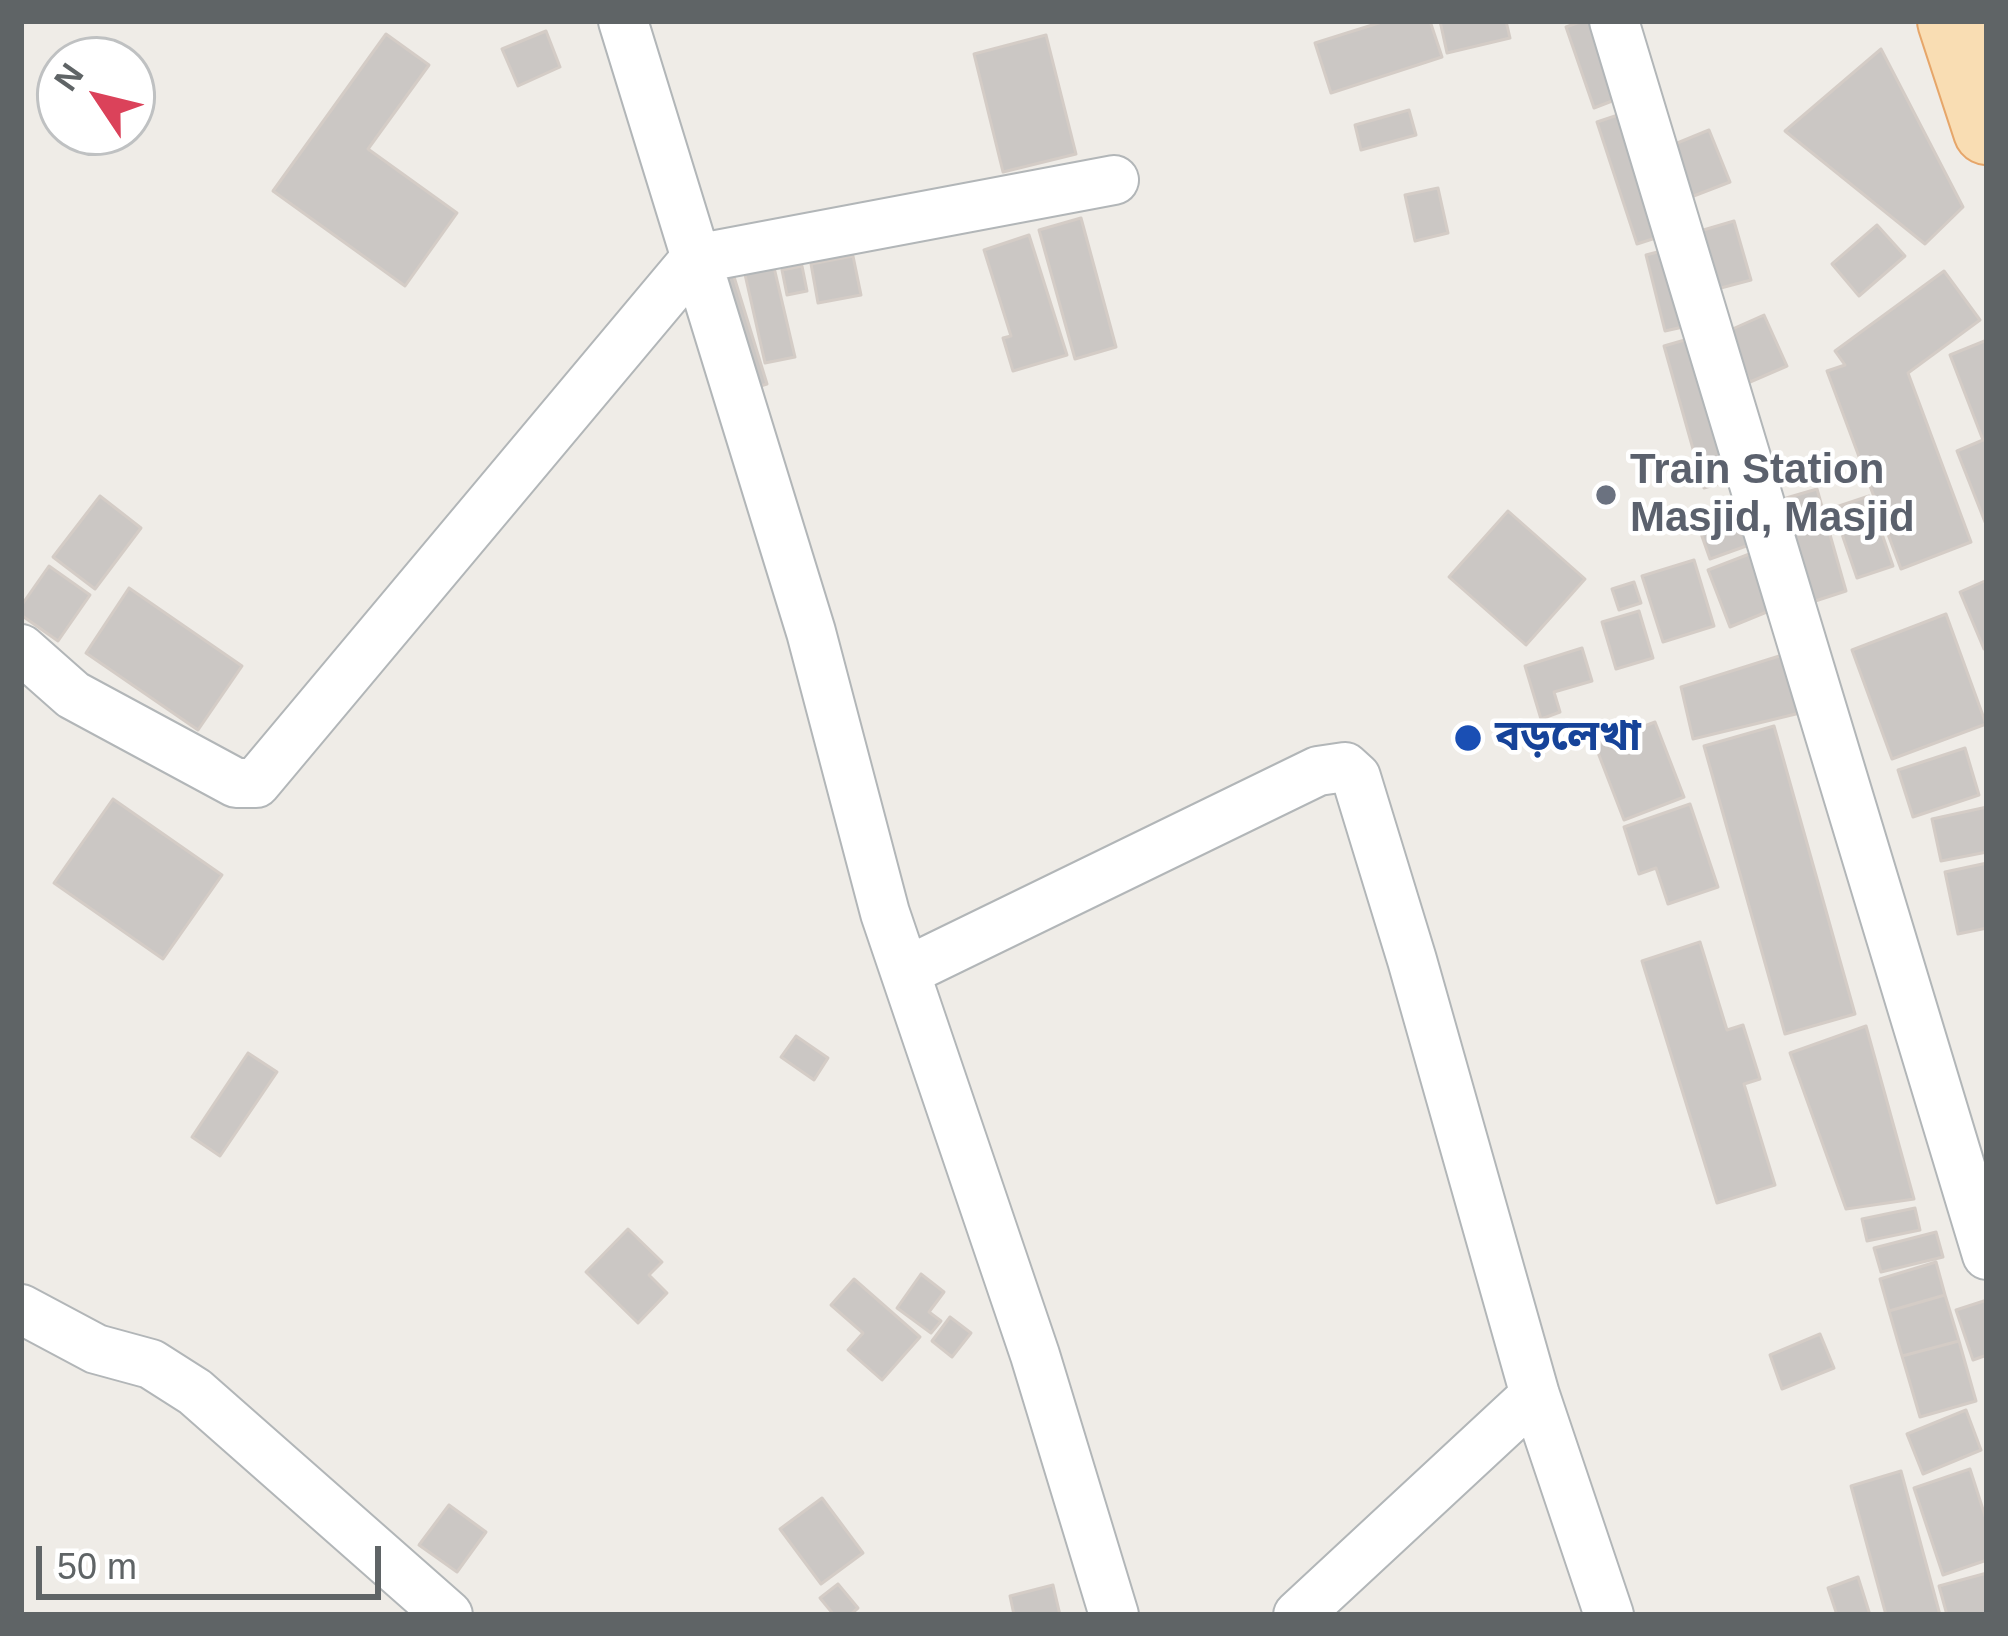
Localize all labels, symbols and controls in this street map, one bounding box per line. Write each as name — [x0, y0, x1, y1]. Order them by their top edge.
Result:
north arrow — [36, 36, 156, 156]
text: N — [47, 56, 91, 97]
place label: Train Station Masjid, Masjid — [1630, 446, 1915, 544]
marker: Train Station Masjid, Masjid — [1593, 482, 1619, 508]
place label: বড়লেখা — [1495, 713, 1641, 763]
marker: বড়লেখা — [1452, 722, 1484, 754]
scale bar — [42, 1522, 387, 1596]
text: 50 m — [57, 1546, 137, 1587]

